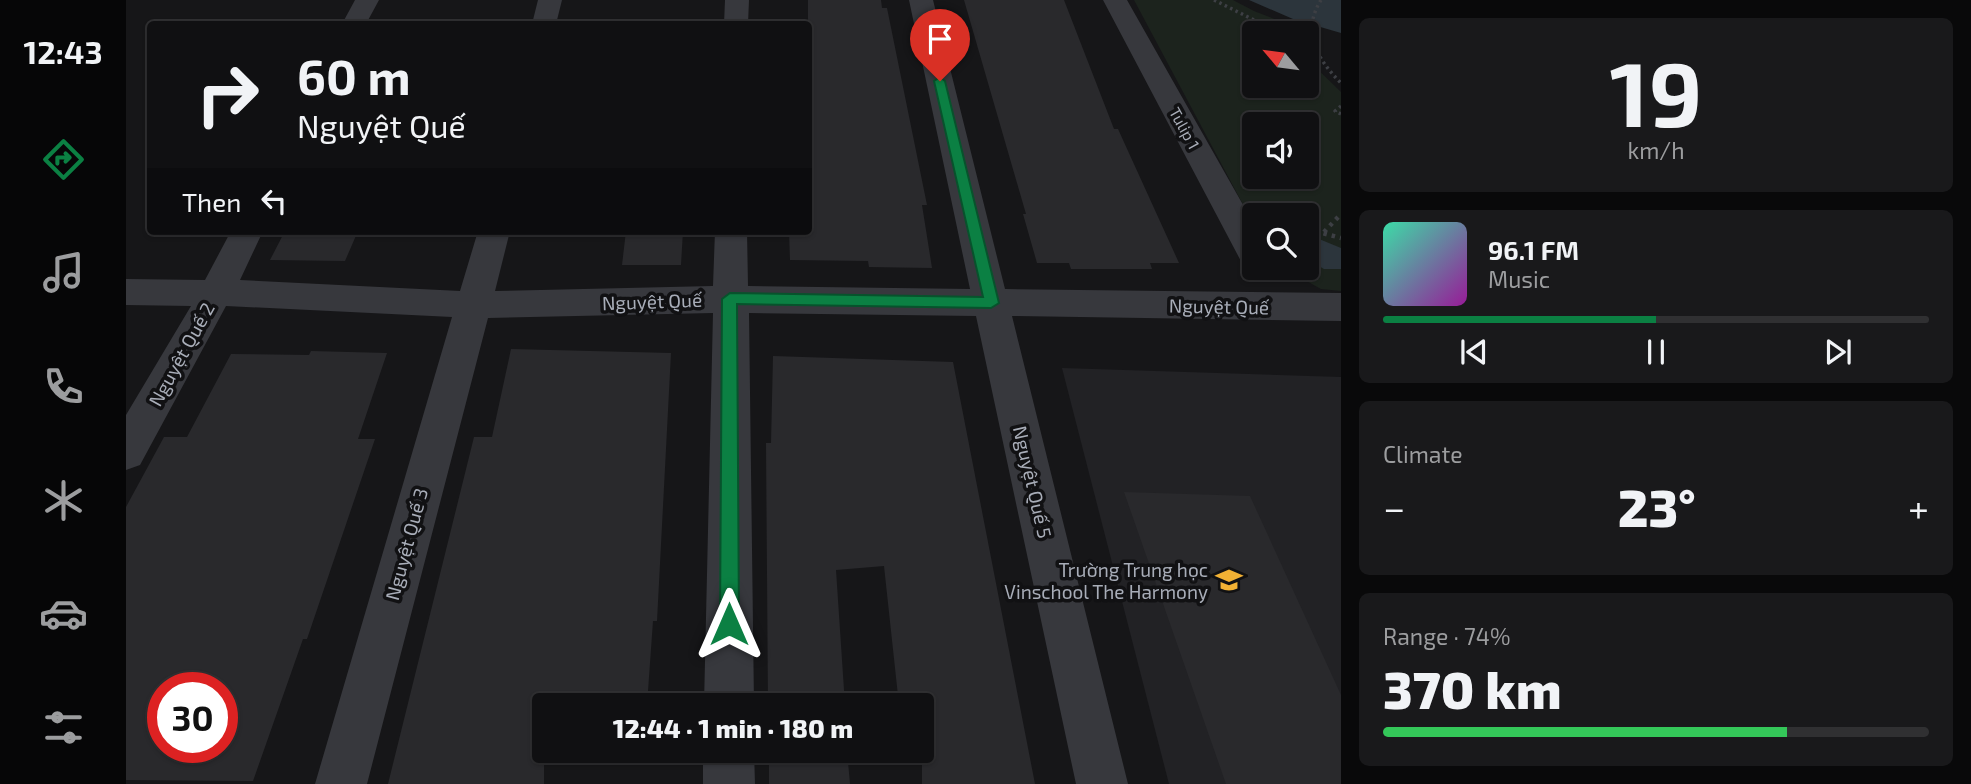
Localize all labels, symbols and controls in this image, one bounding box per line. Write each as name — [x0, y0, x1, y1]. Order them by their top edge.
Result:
pin — [910, 9, 970, 81]
icon: arrive — [921, 20, 959, 58]
north arrow — [1242, 21, 1320, 98]
map controls — [1242, 21, 1319, 280]
text: 12:43 — [23, 32, 103, 70]
text: 19 — [1609, 36, 1703, 145]
text: 60 m — [297, 46, 411, 105]
icon: right — [182, 49, 273, 140]
street label: Tulip 1 — [1166, 104, 1204, 152]
text: Nguyệt Quế — [297, 106, 466, 144]
button: sound — [1242, 112, 1319, 189]
icon: directions — [39, 135, 88, 184]
text: km/h — [1627, 136, 1685, 164]
icon: left — [255, 182, 293, 220]
text: Then — [182, 186, 241, 217]
button: search — [1242, 203, 1319, 280]
text: 96.1 FM — [1488, 234, 1579, 265]
icon: music — [39, 248, 88, 297]
text: Music — [1488, 265, 1550, 293]
street label: Nguyệt Quế — [602, 288, 703, 314]
street label: Nguyệt Quế — [1169, 294, 1270, 318]
street label: Nguyệt Quế 2 — [143, 298, 219, 410]
icon: previous — [1455, 333, 1493, 371]
icon: pause — [1637, 333, 1675, 371]
icon: next — [1819, 333, 1857, 371]
icon: phone — [39, 362, 88, 411]
street label: Nguyệt Quế 5 — [1009, 424, 1057, 540]
text: Climate — [1383, 440, 1463, 468]
text: 23° — [1618, 475, 1696, 537]
icon: climate — [39, 476, 88, 525]
text: − — [1383, 484, 1405, 530]
text: + — [1908, 484, 1929, 530]
street label: Nguyệt Quế 3 — [380, 485, 432, 603]
place label: Trường Trung học Vinschool The Harmony — [1004, 558, 1208, 603]
school or university icon: Trường Trung học Vinschool The Harmony — [1214, 565, 1244, 595]
position arrow — [692, 587, 766, 661]
icon: car — [39, 589, 88, 638]
text: Range · 74% — [1383, 622, 1510, 650]
text: 370 km — [1383, 657, 1562, 719]
speed limit sign: 30 — [147, 672, 238, 763]
icon: filters — [39, 703, 88, 752]
text: 12:44 · 1 min · 180 m — [613, 712, 853, 743]

